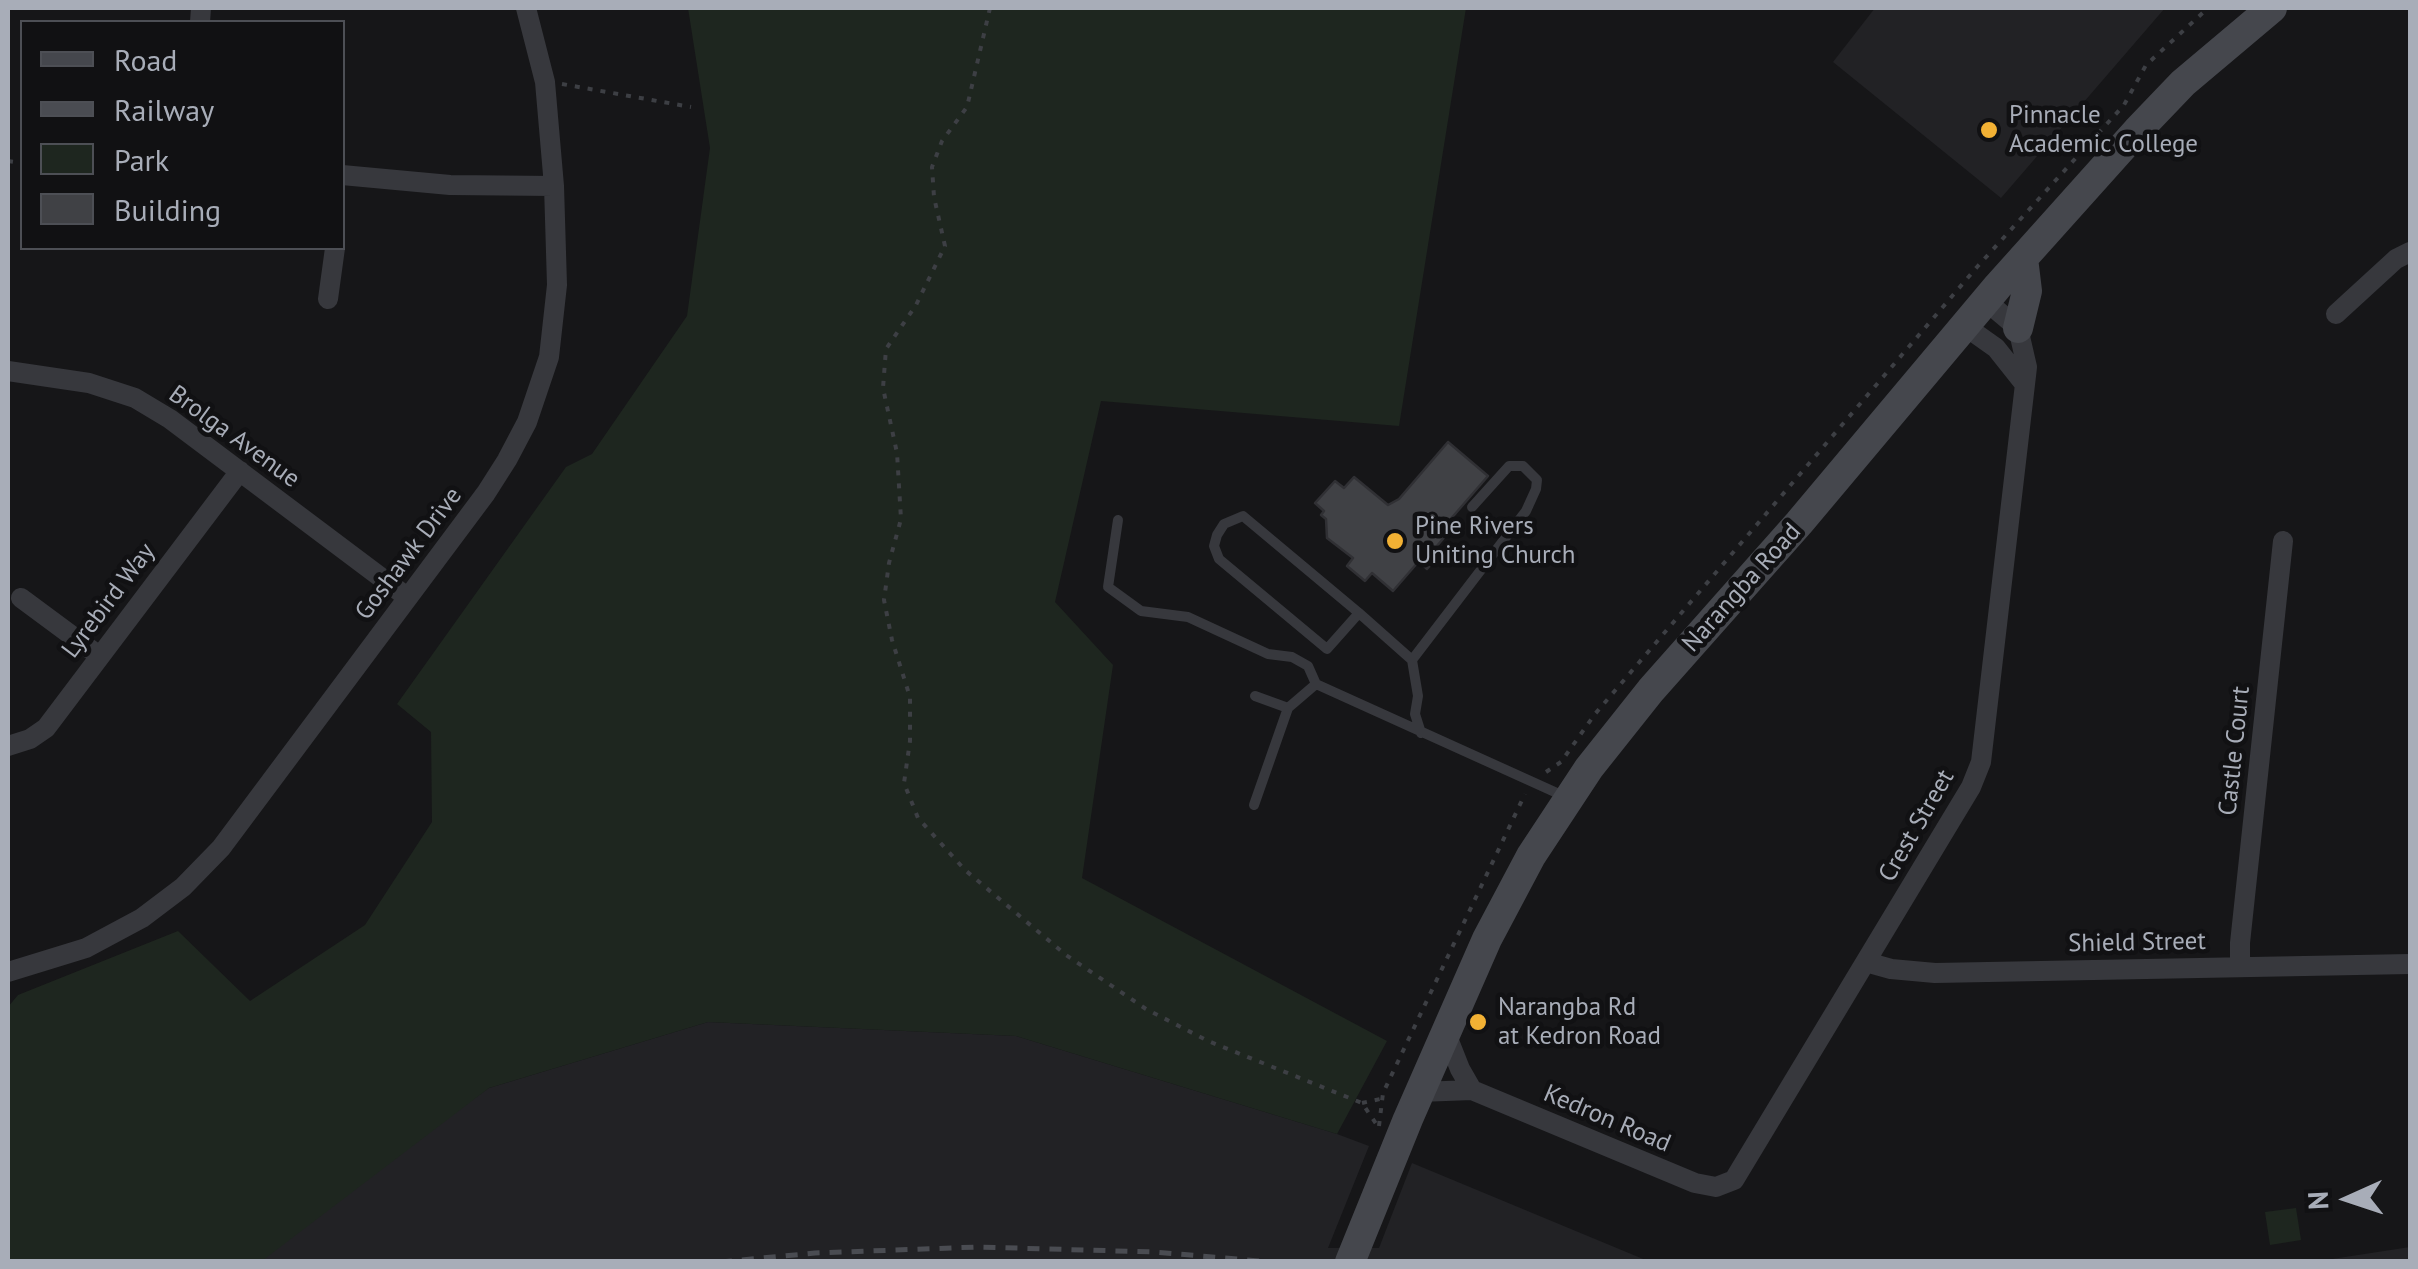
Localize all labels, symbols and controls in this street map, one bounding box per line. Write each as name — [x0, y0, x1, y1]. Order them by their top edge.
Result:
legend — [20, 20, 345, 250]
text: Road — [114, 40, 178, 79]
text: Railway — [114, 90, 214, 129]
place label: Pinnacle Academic College — [2009, 101, 2198, 160]
marker: Pinnacle Academic College — [1978, 119, 2000, 141]
text: Park — [114, 140, 169, 179]
text: Building — [114, 190, 221, 229]
street label: Brolga Avenue — [163, 379, 305, 495]
street label: Goshawk Drive — [349, 482, 469, 626]
place label: Pine Rivers Uniting Church — [1415, 512, 1575, 571]
street label: Narangba Road — [1676, 517, 1808, 659]
marker: Pine Rivers Uniting Church — [1384, 530, 1406, 552]
street label: Lyrebird Way — [56, 538, 162, 664]
street label: Castle Court — [2213, 685, 2257, 817]
street label: Crest Street — [1873, 765, 1961, 887]
street label: Shield Street — [2068, 927, 2206, 959]
place label: Narangba Rd at Kedron Road — [1498, 993, 1661, 1052]
marker: Narangba Rd at Kedron Road — [1467, 1011, 1489, 1033]
street label: Kedron Road — [1539, 1079, 1675, 1159]
north arrow — [2298, 1149, 2398, 1249]
text: N — [2299, 1190, 2336, 1211]

